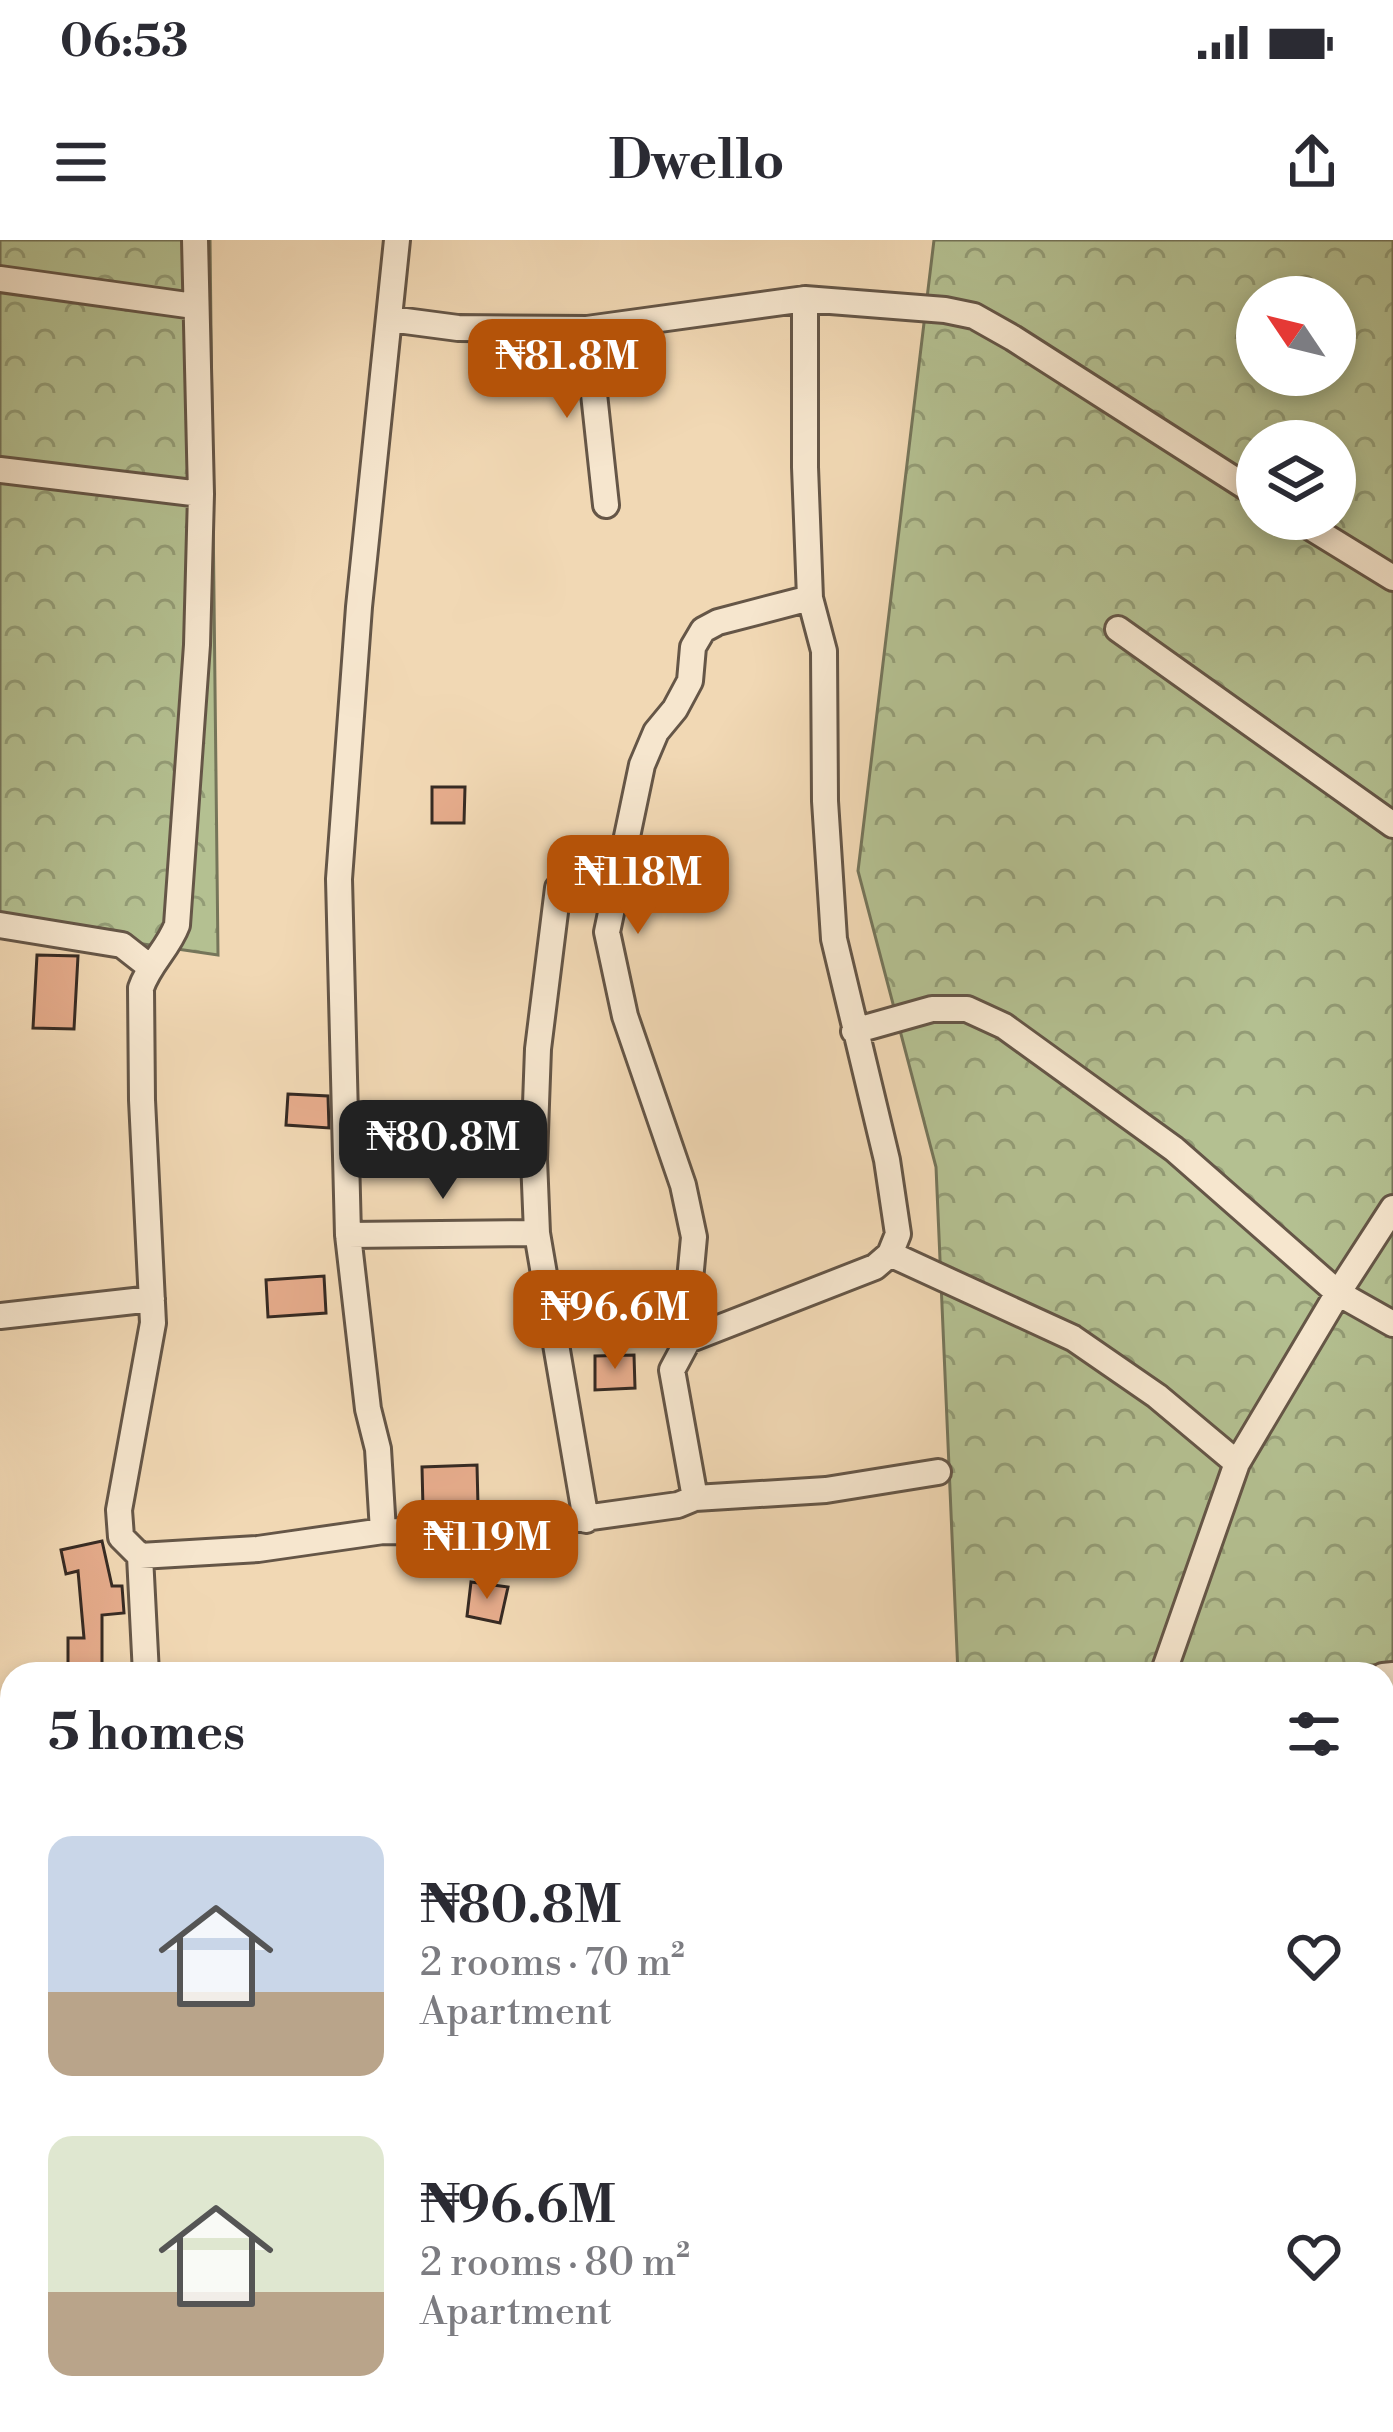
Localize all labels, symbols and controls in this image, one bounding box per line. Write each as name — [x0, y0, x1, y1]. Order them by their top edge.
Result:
text: 06:53 — [60, 14, 188, 71]
text: Dwello — [608, 128, 785, 196]
icon: menu — [48, 129, 114, 195]
icon: share — [1279, 129, 1345, 195]
north arrow — [1236, 276, 1356, 396]
map controls — [1236, 276, 1356, 540]
pin: ₦81.8M — [469, 319, 665, 421]
text: ₦81.8M — [495, 333, 639, 382]
button: layers — [1236, 420, 1356, 540]
pin: ₦118M — [554, 835, 722, 937]
text: ₦118M — [574, 849, 702, 898]
pin: ₦80.8M — [345, 1100, 541, 1202]
text: ₦80.8M — [366, 1114, 520, 1163]
pin: ₦96.6M — [517, 1270, 713, 1372]
text: ₦96.6M — [540, 1284, 690, 1333]
pin: ₦119M — [403, 1500, 571, 1602]
text: ₦119M — [423, 1514, 551, 1563]
icon: filters — [1281, 1701, 1347, 1767]
text: 5 homes — [48, 1702, 245, 1766]
text: ₦80.8M — [420, 1875, 621, 1939]
icon: home — [144, 1884, 288, 2028]
icon: heart — [1281, 1923, 1347, 1989]
text: 2 rooms · 70 m² — [420, 1939, 685, 1988]
text: Apartment — [420, 1988, 612, 2037]
text: ₦96.6M — [420, 2175, 616, 2239]
icon: home — [144, 2184, 288, 2328]
icon: heart — [1281, 2223, 1347, 2289]
text: 2 rooms · 80 m² — [420, 2239, 690, 2288]
text: Apartment — [420, 2288, 612, 2337]

